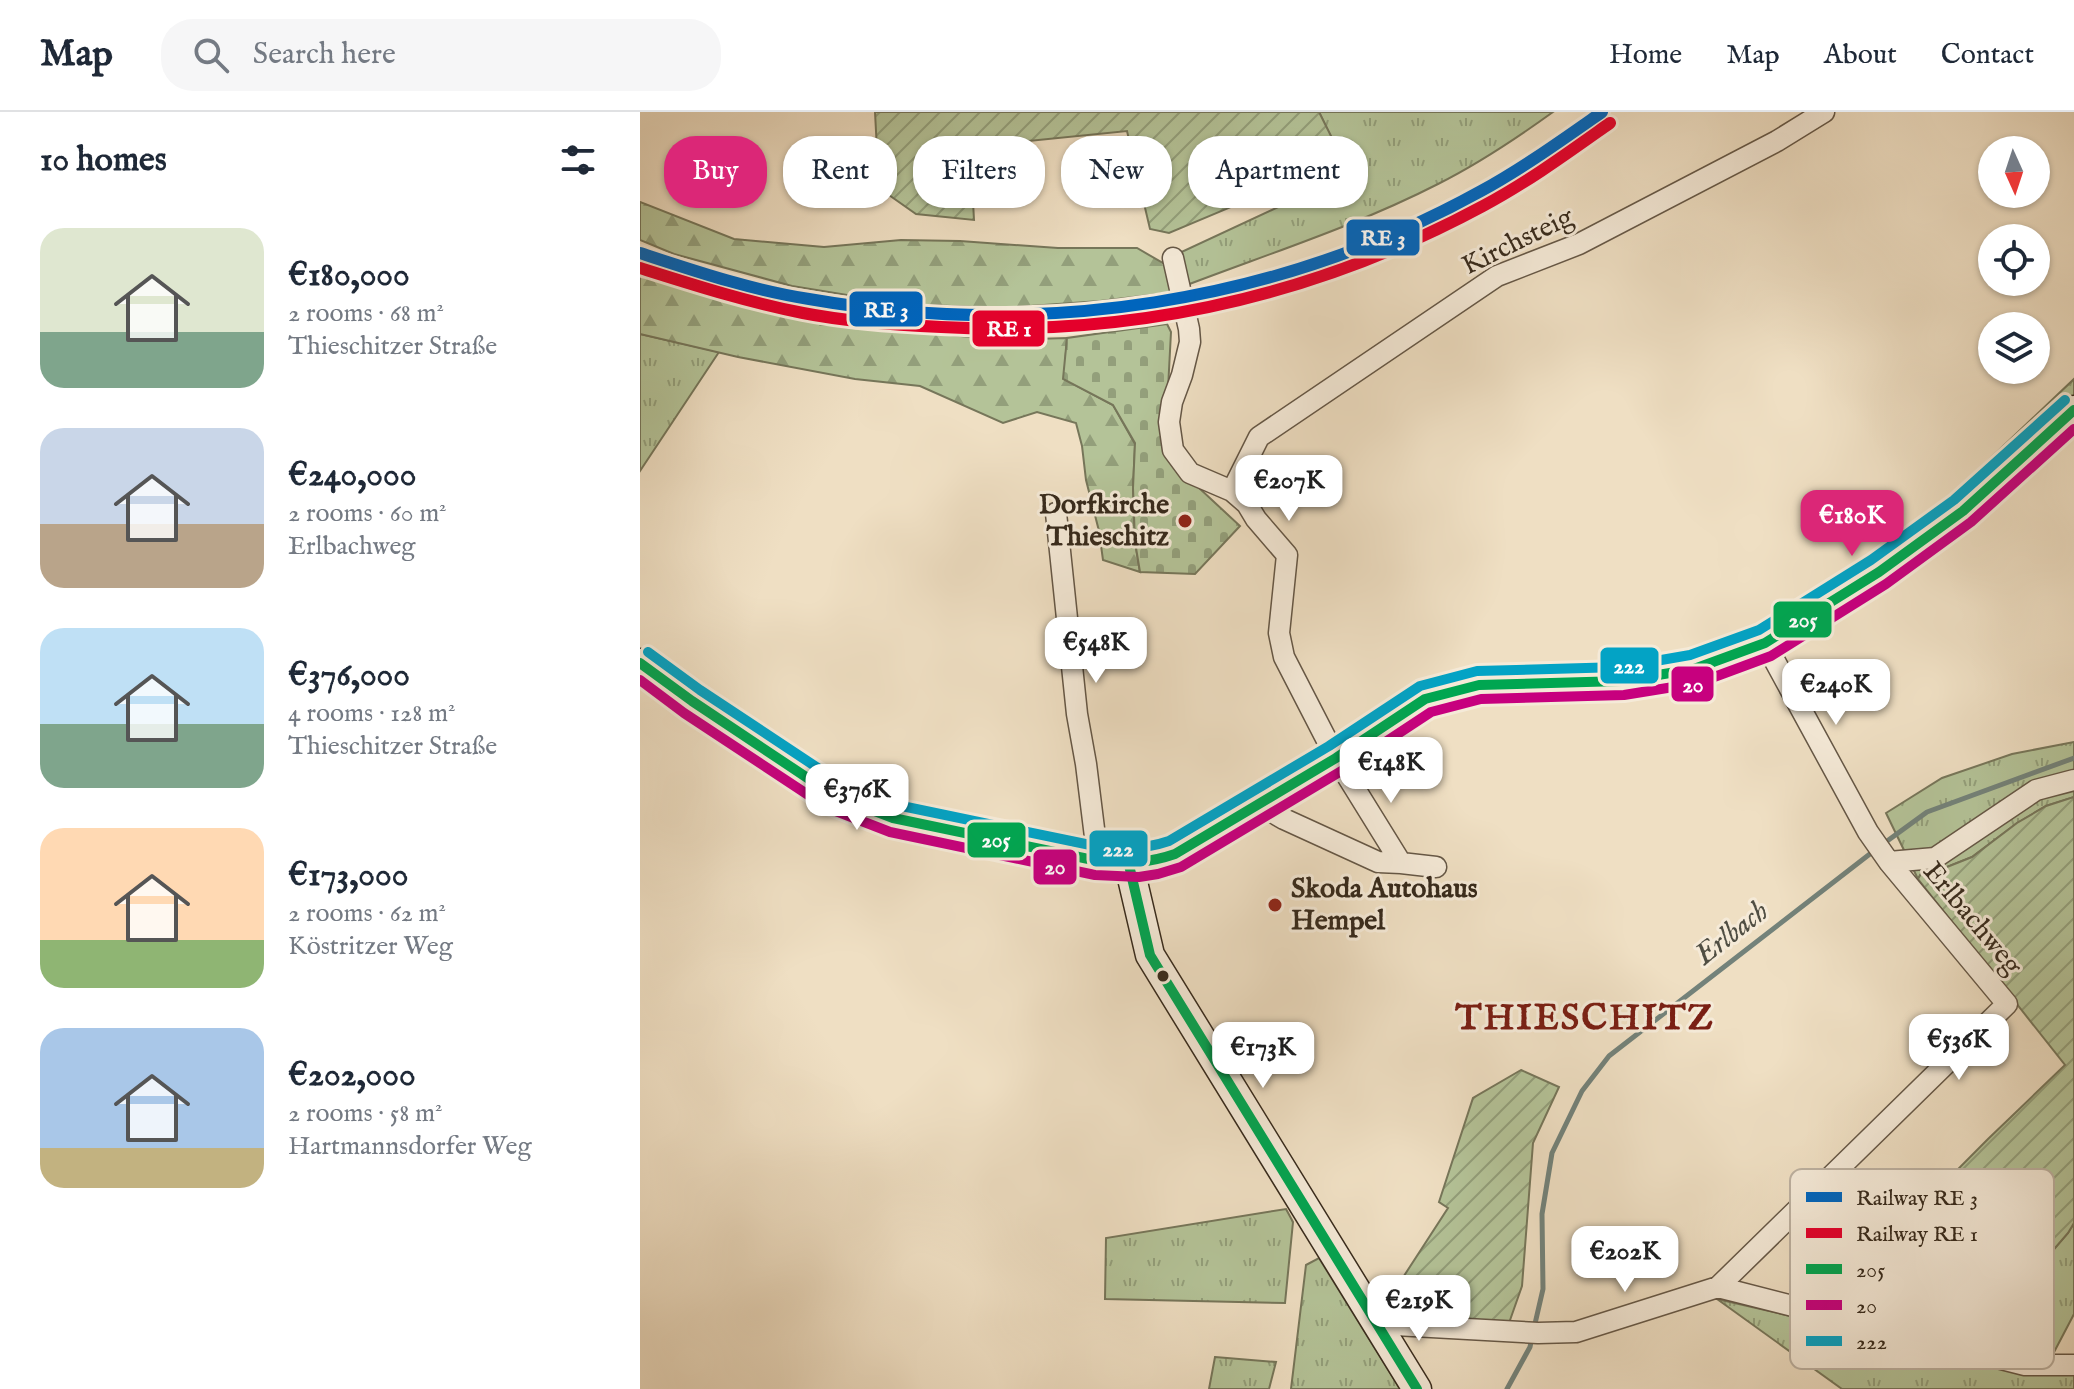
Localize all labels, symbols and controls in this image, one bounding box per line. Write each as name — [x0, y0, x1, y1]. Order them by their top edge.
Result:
search box — [161, 19, 721, 91]
text: Map — [40, 31, 113, 79]
icon: search — [189, 33, 233, 77]
text: Search here — [253, 36, 396, 74]
text: Home — [1609, 38, 1682, 73]
text: Map — [1726, 38, 1780, 73]
text: About — [1824, 38, 1897, 73]
text: Contact — [1941, 38, 2034, 73]
chip: Buy — [664, 136, 767, 208]
chip: Rent — [783, 136, 897, 208]
chip: Filters — [913, 136, 1045, 208]
chip: New — [1061, 136, 1172, 208]
chip: Apartment — [1188, 136, 1368, 208]
north arrow — [1978, 136, 2050, 208]
map controls — [1978, 136, 2050, 384]
icon: filters — [556, 138, 600, 182]
text: 10 homes — [40, 139, 167, 182]
street label: Kirchsteig — [1456, 200, 1580, 284]
line badge: RE 3 — [1345, 218, 1421, 257]
button: locate — [1978, 224, 2050, 296]
text: RE 3 — [1361, 225, 1405, 253]
text: €180,000 — [288, 254, 410, 297]
icon: home — [104, 260, 200, 356]
line badge: RE 3 — [848, 290, 924, 328]
text: 2 rooms · 68 m² — [288, 297, 444, 330]
text: RE 3 — [864, 297, 908, 325]
line badge: RE 1 — [971, 309, 1046, 348]
button: layers — [1978, 312, 2050, 384]
text: RE 1 — [987, 316, 1031, 344]
text: Thieschitzer Straße — [288, 330, 497, 363]
text: €240,000 — [288, 454, 416, 497]
pin: €207K — [1233, 455, 1345, 523]
icon: home — [104, 460, 200, 556]
text: €207K — [1253, 464, 1325, 497]
place label: Dorfkirche Thieschitz — [1039, 488, 1169, 555]
pin: €180K — [1796, 490, 1908, 558]
text: 2 rooms · 60 m² — [288, 497, 447, 530]
text: €180K — [1819, 499, 1885, 532]
marker: Dorfkirche Thieschitz — [1176, 512, 1194, 530]
text: Erlbachweg — [288, 530, 415, 563]
line badge: 205 — [1772, 600, 1833, 639]
text: 205 — [1788, 607, 1818, 635]
pin: €548K — [1040, 617, 1152, 685]
text: €548K — [1063, 626, 1129, 659]
line badge: 222 — [1599, 646, 1660, 685]
text: 222 — [1614, 653, 1644, 681]
text: €376,000 — [288, 654, 410, 697]
pin: €240K — [1780, 659, 1892, 727]
icon: home — [104, 660, 200, 756]
line badge: 20 — [1670, 665, 1715, 703]
text: €240K — [1800, 668, 1872, 701]
text: 20 — [1682, 672, 1704, 700]
text: 4 rooms · 128 m² — [288, 697, 455, 730]
text: Thieschitzer Straße — [288, 730, 497, 763]
pin: €148K — [1335, 737, 1447, 805]
text: €148K — [1358, 746, 1424, 779]
pin: €376K — [801, 764, 913, 832]
text: €376K — [824, 773, 890, 806]
line badge: 205 — [966, 821, 1027, 859]
text: 205 — [981, 827, 1011, 855]
line badge: 222 — [1088, 829, 1149, 868]
text: 222 — [1103, 836, 1133, 864]
line badge: 20 — [1032, 848, 1078, 886]
text: €173,000 — [288, 854, 408, 897]
text: 20 — [1044, 854, 1066, 882]
street label: Erlbachweg — [1914, 855, 2030, 983]
icon: home — [104, 860, 200, 956]
place label: Skoda Autohaus Hempel — [1291, 872, 1478, 939]
water label: Erlbach — [1686, 893, 1777, 975]
marker: Skoda Autohaus Hempel — [1266, 896, 1284, 914]
text: 2 rooms · 62 m² — [288, 897, 446, 930]
text: Köstritzer Weg — [288, 930, 453, 963]
unlabelled marker — [1155, 968, 1171, 984]
district label: THIESCHITZ — [1454, 996, 1715, 1042]
pin: €536K — [1903, 1014, 2015, 1082]
pin: €173K — [1207, 1022, 1319, 1090]
text: €536K — [1927, 1023, 1991, 1056]
text: €173K — [1230, 1031, 1296, 1064]
text: €202,000 — [288, 1054, 416, 1097]
icon: home — [104, 1060, 200, 1156]
text: 2 rooms · 58 m² — [288, 1097, 442, 1130]
text: Hartmannsdorfer Weg — [288, 1130, 532, 1163]
legend — [1790, 1169, 2054, 1369]
text: Railway RE 3 — [1856, 1185, 1978, 1213]
text: Railway RE 1 — [1856, 1221, 1978, 1249]
pin: €202K — [1569, 1226, 1681, 1294]
text: €202K — [1589, 1235, 1661, 1268]
text: 205 — [1856, 1257, 1885, 1285]
pin: €219K — [1363, 1275, 1475, 1343]
text: €219K — [1385, 1284, 1453, 1317]
text: 20 — [1856, 1293, 1877, 1321]
text: 222 — [1856, 1329, 1887, 1357]

